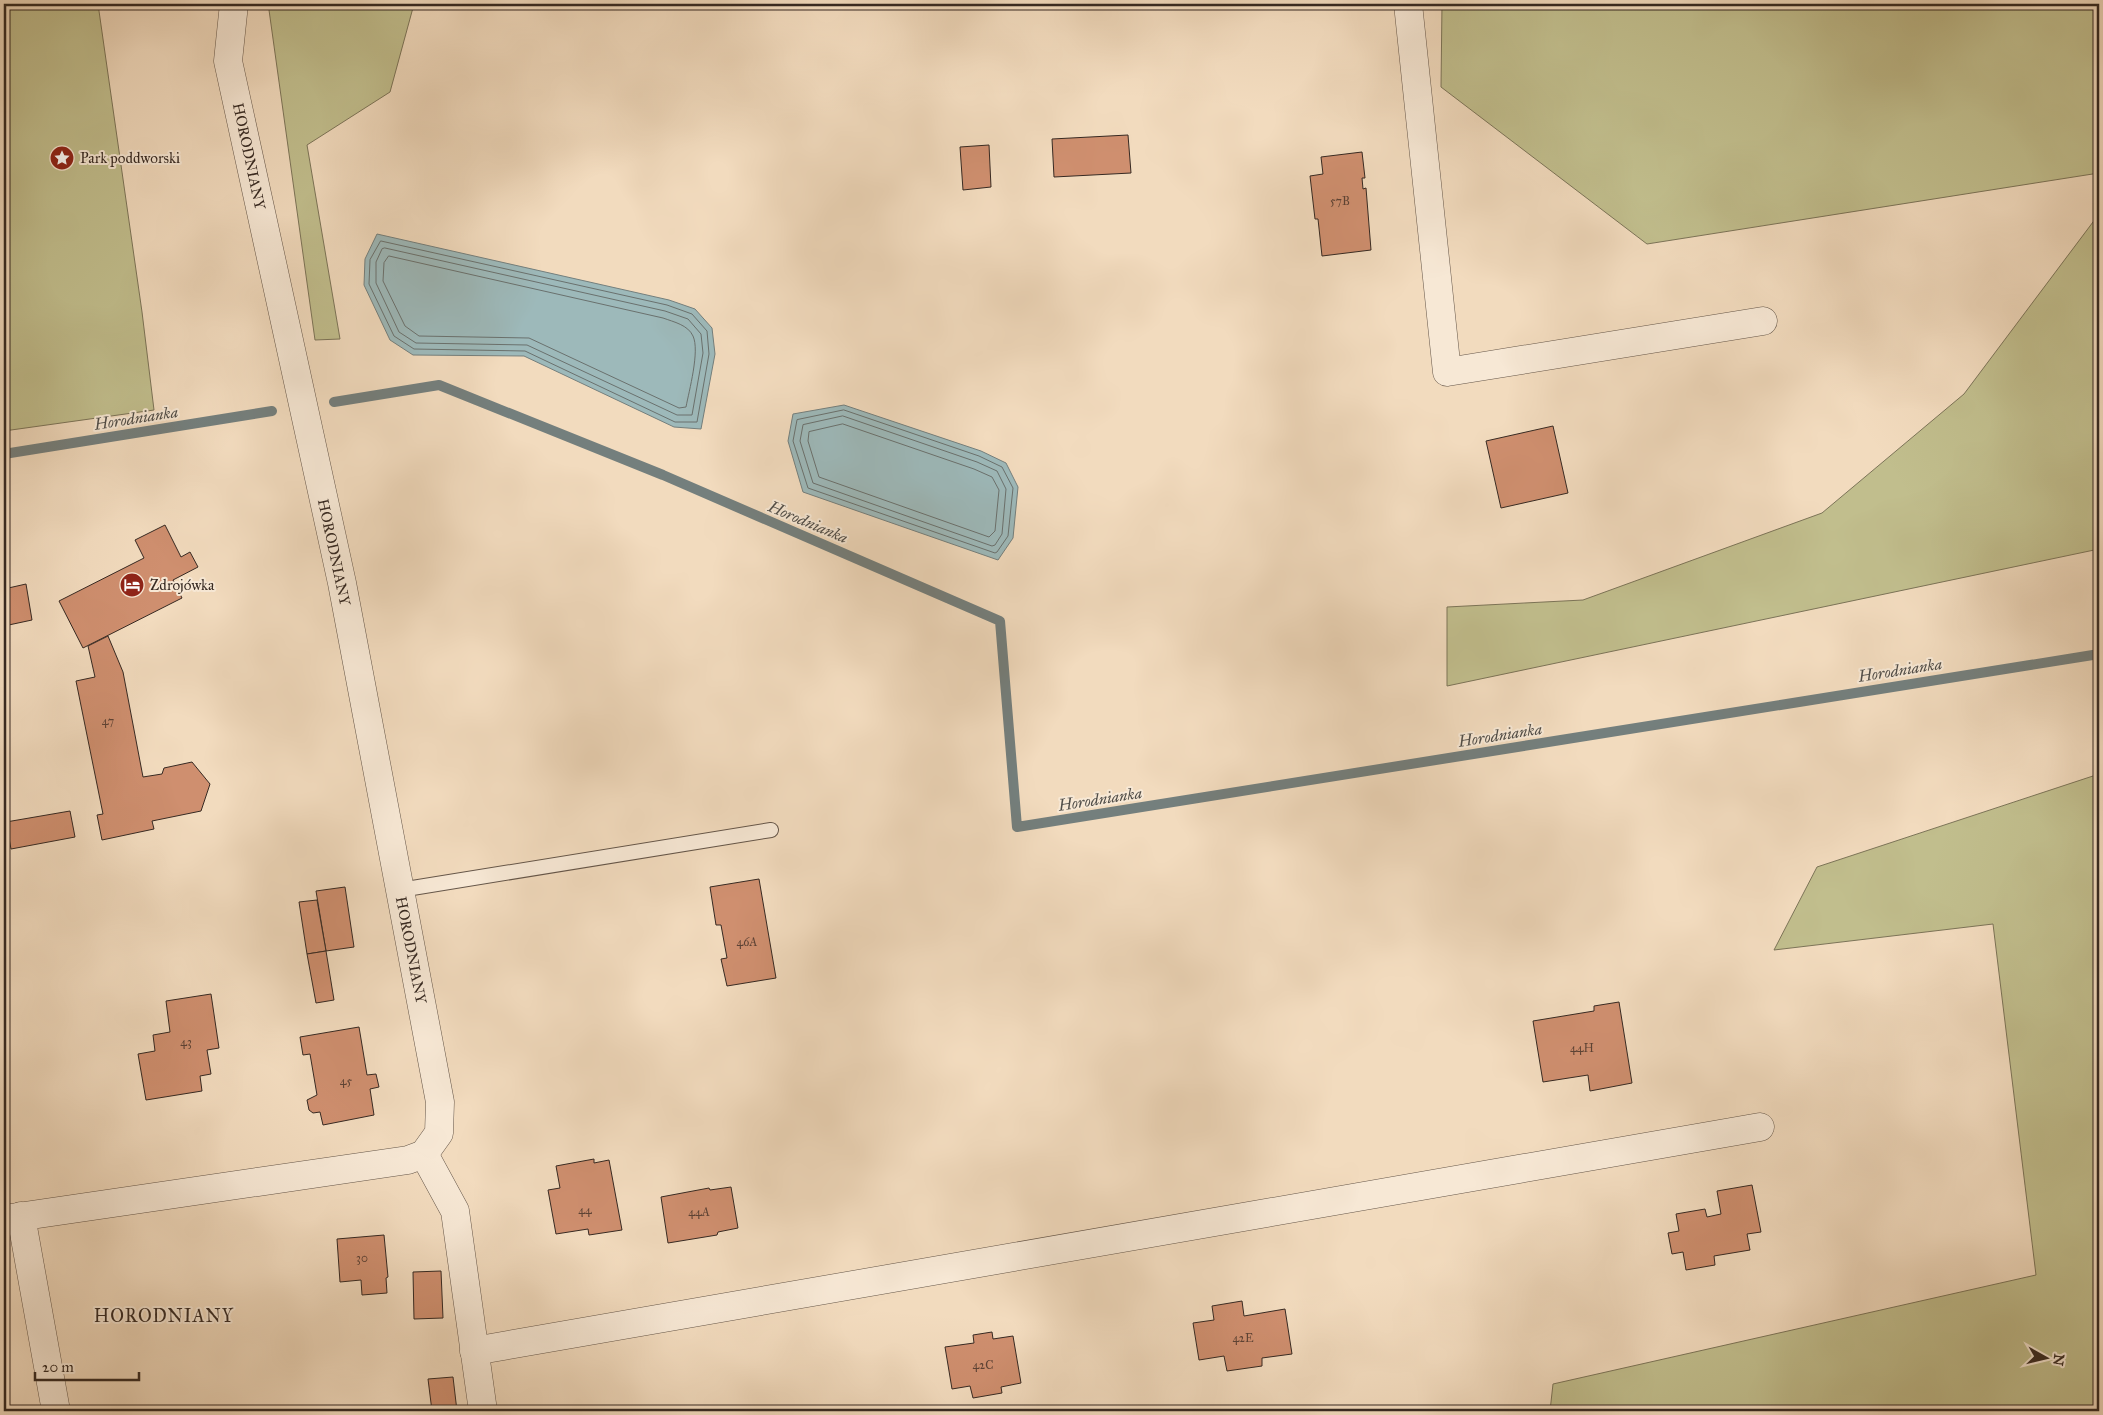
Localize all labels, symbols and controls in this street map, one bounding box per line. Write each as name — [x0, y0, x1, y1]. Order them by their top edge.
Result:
street label: HORODNIANY — [229, 101, 269, 211]
place icon: Park poddworski — [49, 145, 75, 171]
place label: Park poddworski — [80, 149, 180, 167]
house number: 57B — [1330, 194, 1350, 208]
water label: Horodnianka — [92, 402, 180, 434]
water label: Horodnianka — [764, 496, 851, 547]
street label: HORODNIANY — [314, 497, 354, 607]
hotel icon: Zdrojówka — [119, 572, 145, 598]
place label: Zdrojówka — [150, 576, 215, 594]
water label: Horodnianka — [1856, 654, 1944, 686]
house number: 47 — [102, 714, 114, 728]
water label: Horodnianka — [1456, 719, 1544, 751]
water label: Horodnianka — [1056, 783, 1144, 815]
street label: HORODNIANY — [392, 895, 430, 1006]
house number: 46A — [737, 935, 757, 949]
house number: 43 — [180, 1035, 192, 1049]
house number: 44H — [1570, 1041, 1594, 1055]
house number: 45 — [340, 1074, 353, 1088]
house number: 44 — [578, 1203, 592, 1217]
house number: 44A — [688, 1205, 710, 1219]
house number: 30 — [356, 1251, 368, 1265]
district label: HORODNIANY — [94, 1305, 234, 1327]
house number: 42E — [1232, 1331, 1254, 1345]
north arrow — [2020, 1332, 2070, 1382]
scale bar — [35, 1350, 139, 1382]
text: N — [2049, 1353, 2068, 1367]
text: 20 m — [42, 1358, 74, 1376]
house number: 42C — [973, 1358, 993, 1372]

